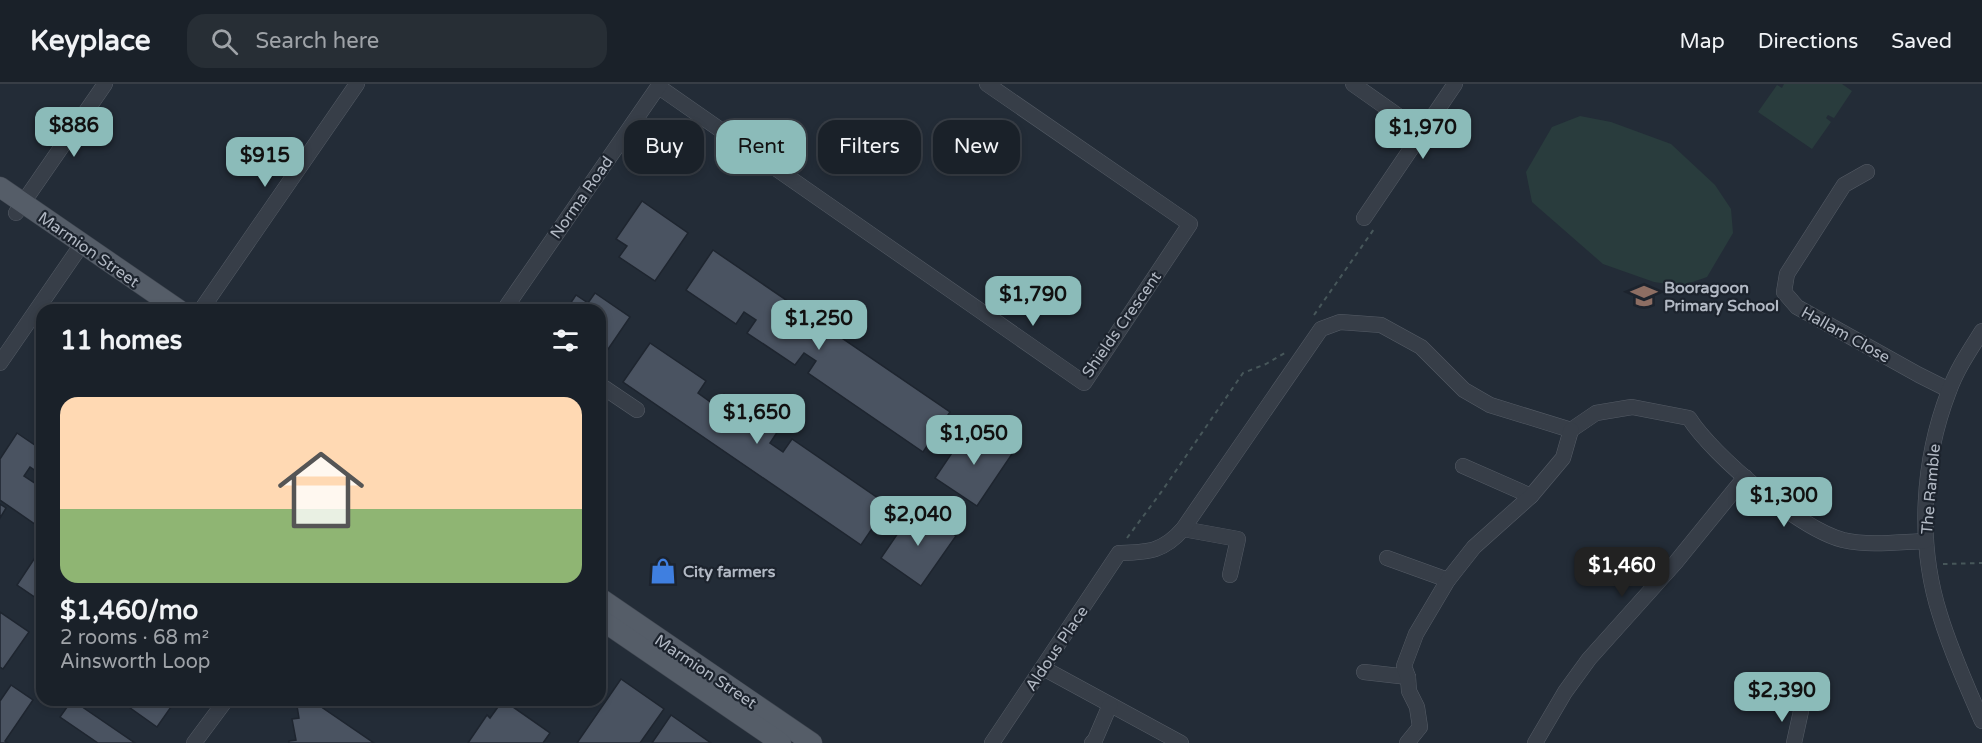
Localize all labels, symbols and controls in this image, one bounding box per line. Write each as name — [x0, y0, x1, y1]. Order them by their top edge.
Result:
search box — [187, 14, 607, 68]
text: Keyplace — [30, 24, 151, 58]
icon: search — [208, 25, 241, 58]
text: Search here — [256, 28, 379, 54]
text: Map — [1679, 29, 1725, 54]
text: Directions — [1758, 29, 1858, 54]
text: Saved — [1891, 29, 1952, 54]
pin: $886 — [38, 107, 110, 158]
pin: $1,970 — [1374, 109, 1472, 160]
text: $886 — [49, 114, 99, 138]
text: $1,970 — [1389, 116, 1457, 140]
chip: Buy — [624, 120, 704, 174]
chip: Rent — [716, 120, 806, 174]
chip: Filters — [818, 120, 921, 174]
chip: New — [933, 120, 1020, 174]
pin: $915 — [229, 137, 301, 188]
text: $915 — [240, 144, 290, 168]
street label: Norma Road — [546, 152, 618, 243]
street label: Marmion Street — [34, 208, 143, 292]
street label: Shields Crescent — [1078, 268, 1166, 382]
pin: $1,790 — [984, 276, 1082, 327]
place label: Booragoon Primary School — [1664, 278, 1779, 316]
school or university icon: Booragoon Primary School — [1629, 281, 1659, 311]
text: $1,790 — [999, 283, 1067, 307]
pin: $1,250 — [770, 300, 868, 351]
street label: Hallam Close — [1798, 302, 1893, 367]
text: $1,250 — [785, 307, 853, 331]
icon: filters — [549, 324, 582, 357]
text: 11 homes — [60, 325, 182, 356]
pin: $1,650 — [708, 394, 806, 445]
text: $1,650 — [723, 401, 791, 425]
pin: $1,050 — [925, 415, 1023, 466]
text: $1,050 — [940, 422, 1008, 446]
icon: home — [267, 436, 375, 544]
street label: The Ramble — [1917, 443, 1945, 535]
pin: $1,300 — [1735, 477, 1833, 528]
text: $1,300 — [1750, 484, 1818, 508]
pin: $2,040 — [869, 496, 967, 547]
text: $2,040 — [884, 503, 952, 527]
pin: $1,460 — [1573, 547, 1671, 598]
text: $1,460 — [1588, 554, 1656, 578]
shop icon: City farmers — [648, 556, 678, 586]
place label: City farmers — [683, 562, 776, 582]
text: $1,460/mo — [60, 595, 198, 626]
street label: Aldous Place — [1021, 602, 1093, 695]
text: 2 rooms · 68 m² — [60, 626, 209, 650]
street label: Marmion Street — [651, 630, 760, 713]
text: Ainsworth Loop — [60, 650, 210, 674]
pin: $2,390 — [1733, 672, 1831, 723]
text: $2,390 — [1748, 679, 1816, 703]

